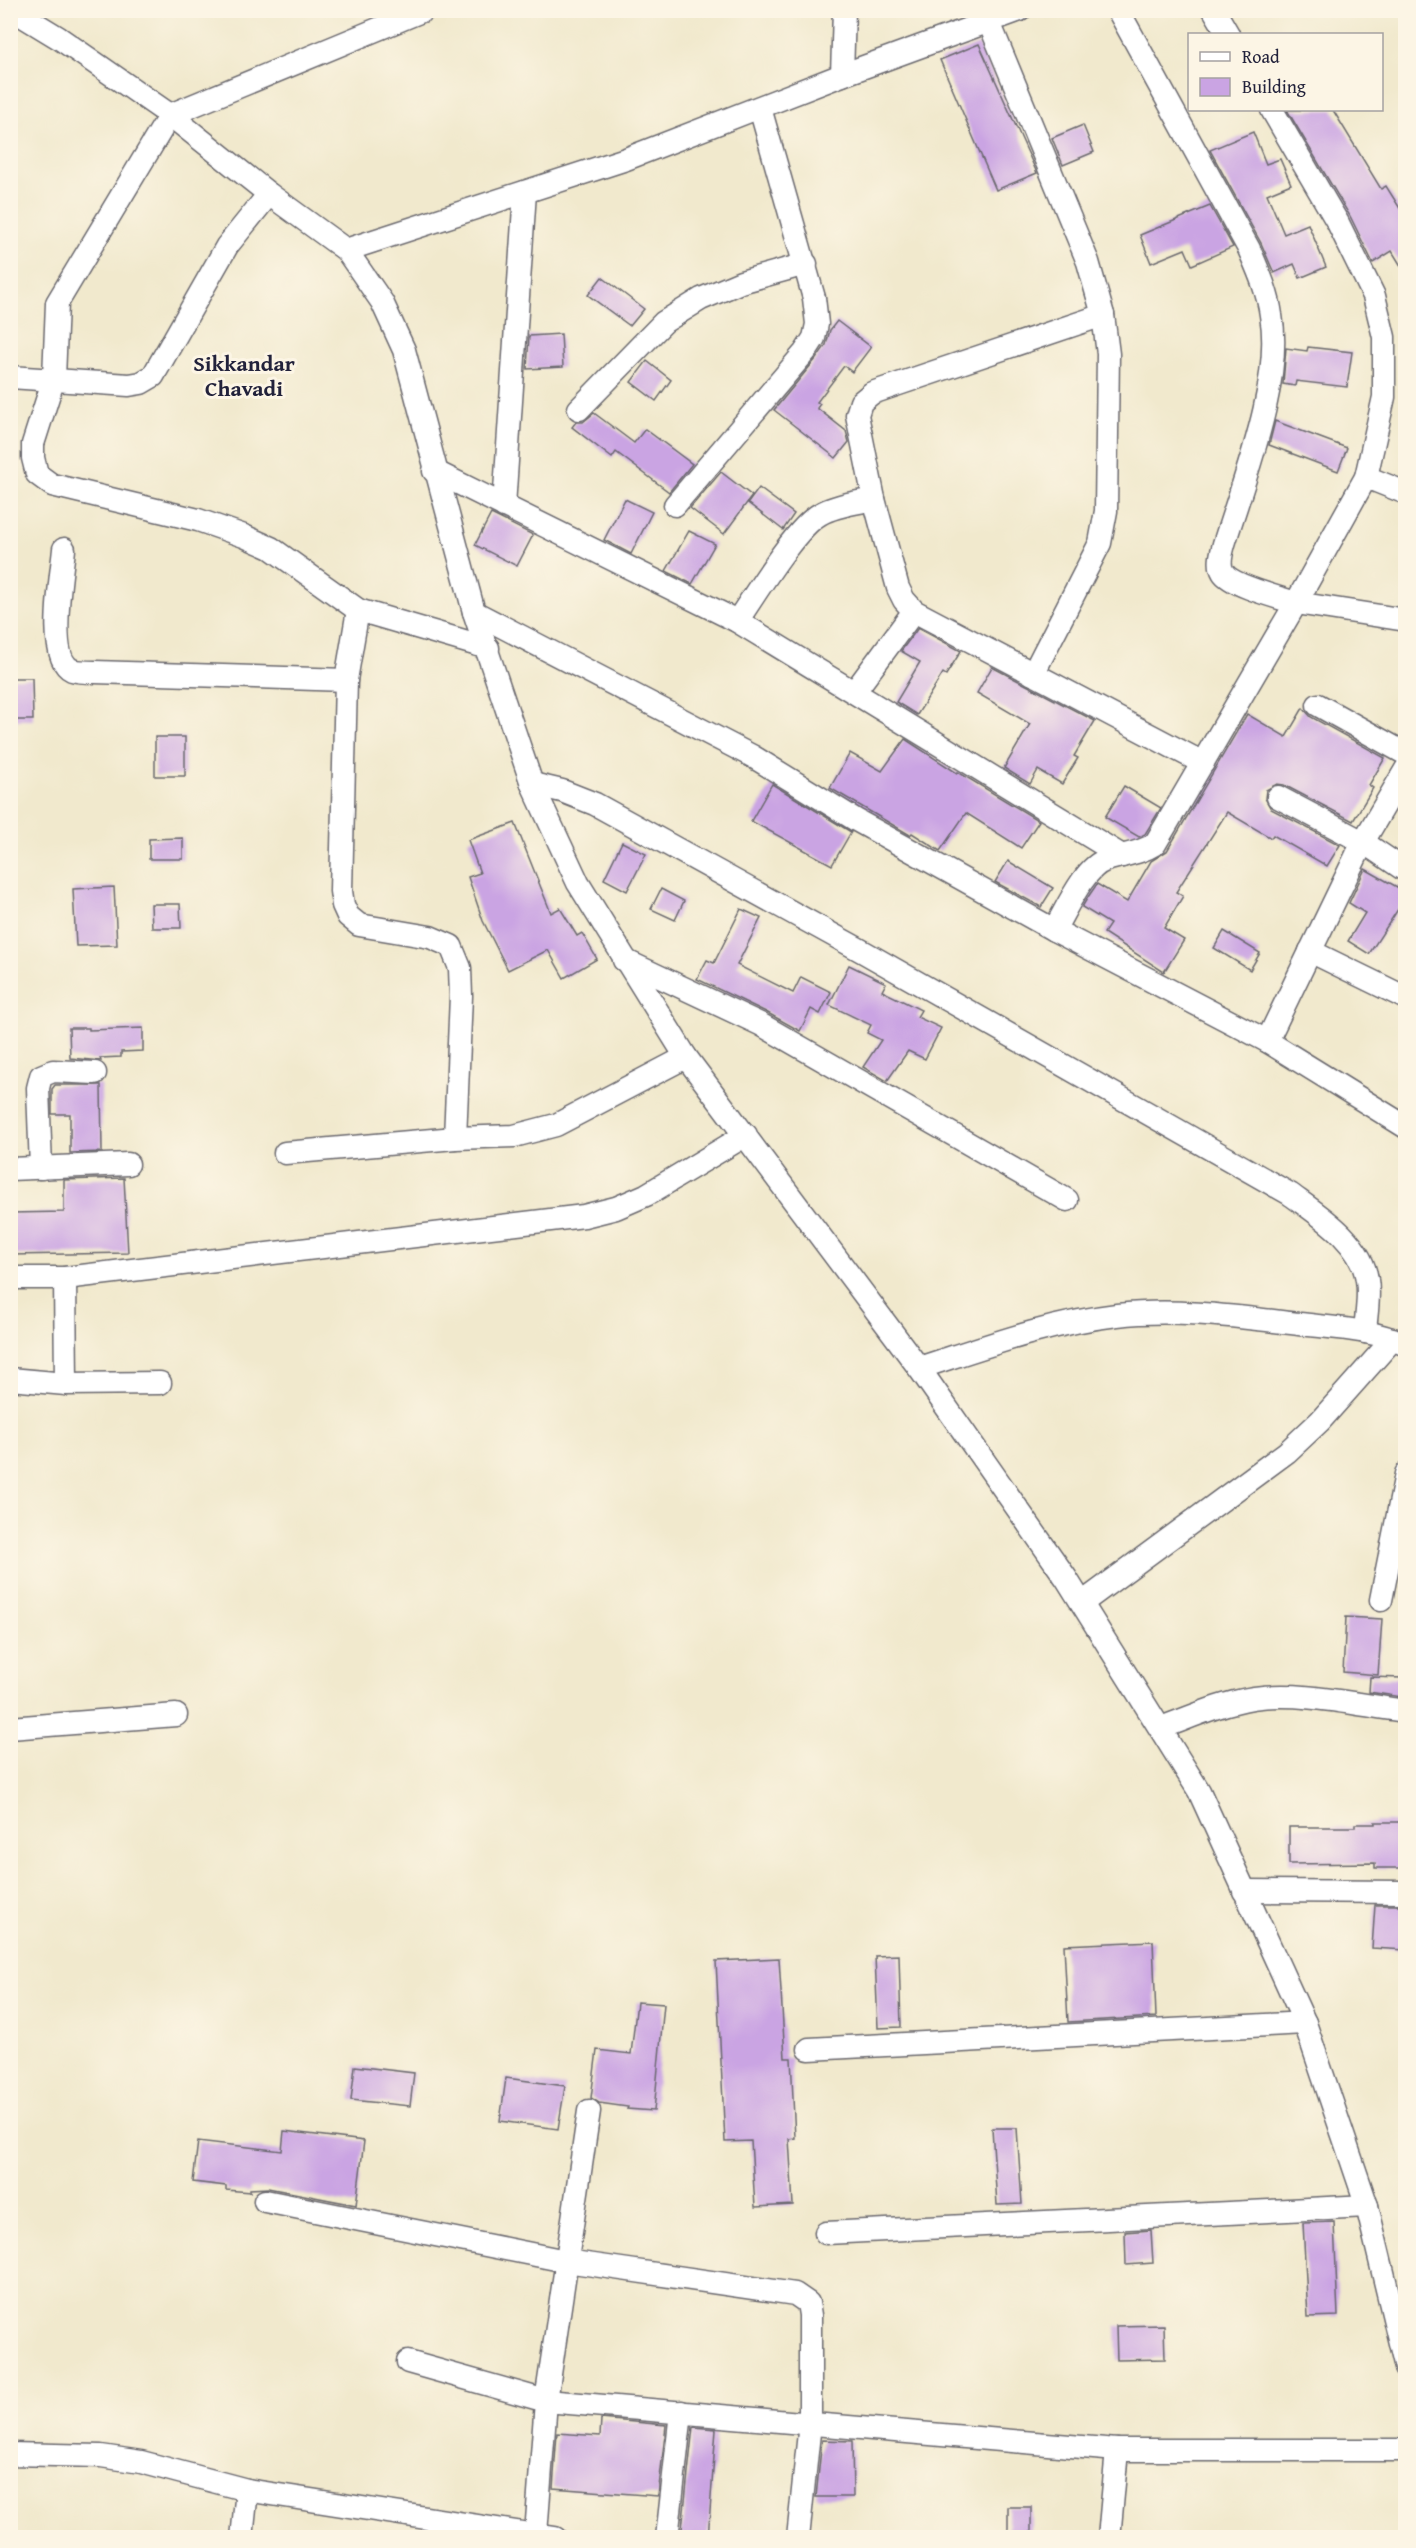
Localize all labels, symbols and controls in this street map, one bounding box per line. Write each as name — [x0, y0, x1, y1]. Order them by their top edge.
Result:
legend — [1188, 33, 1383, 111]
text: Road — [1242, 43, 1280, 70]
text: Building — [1242, 73, 1306, 100]
district label: Sikkandar Chavadi — [193, 347, 295, 404]

